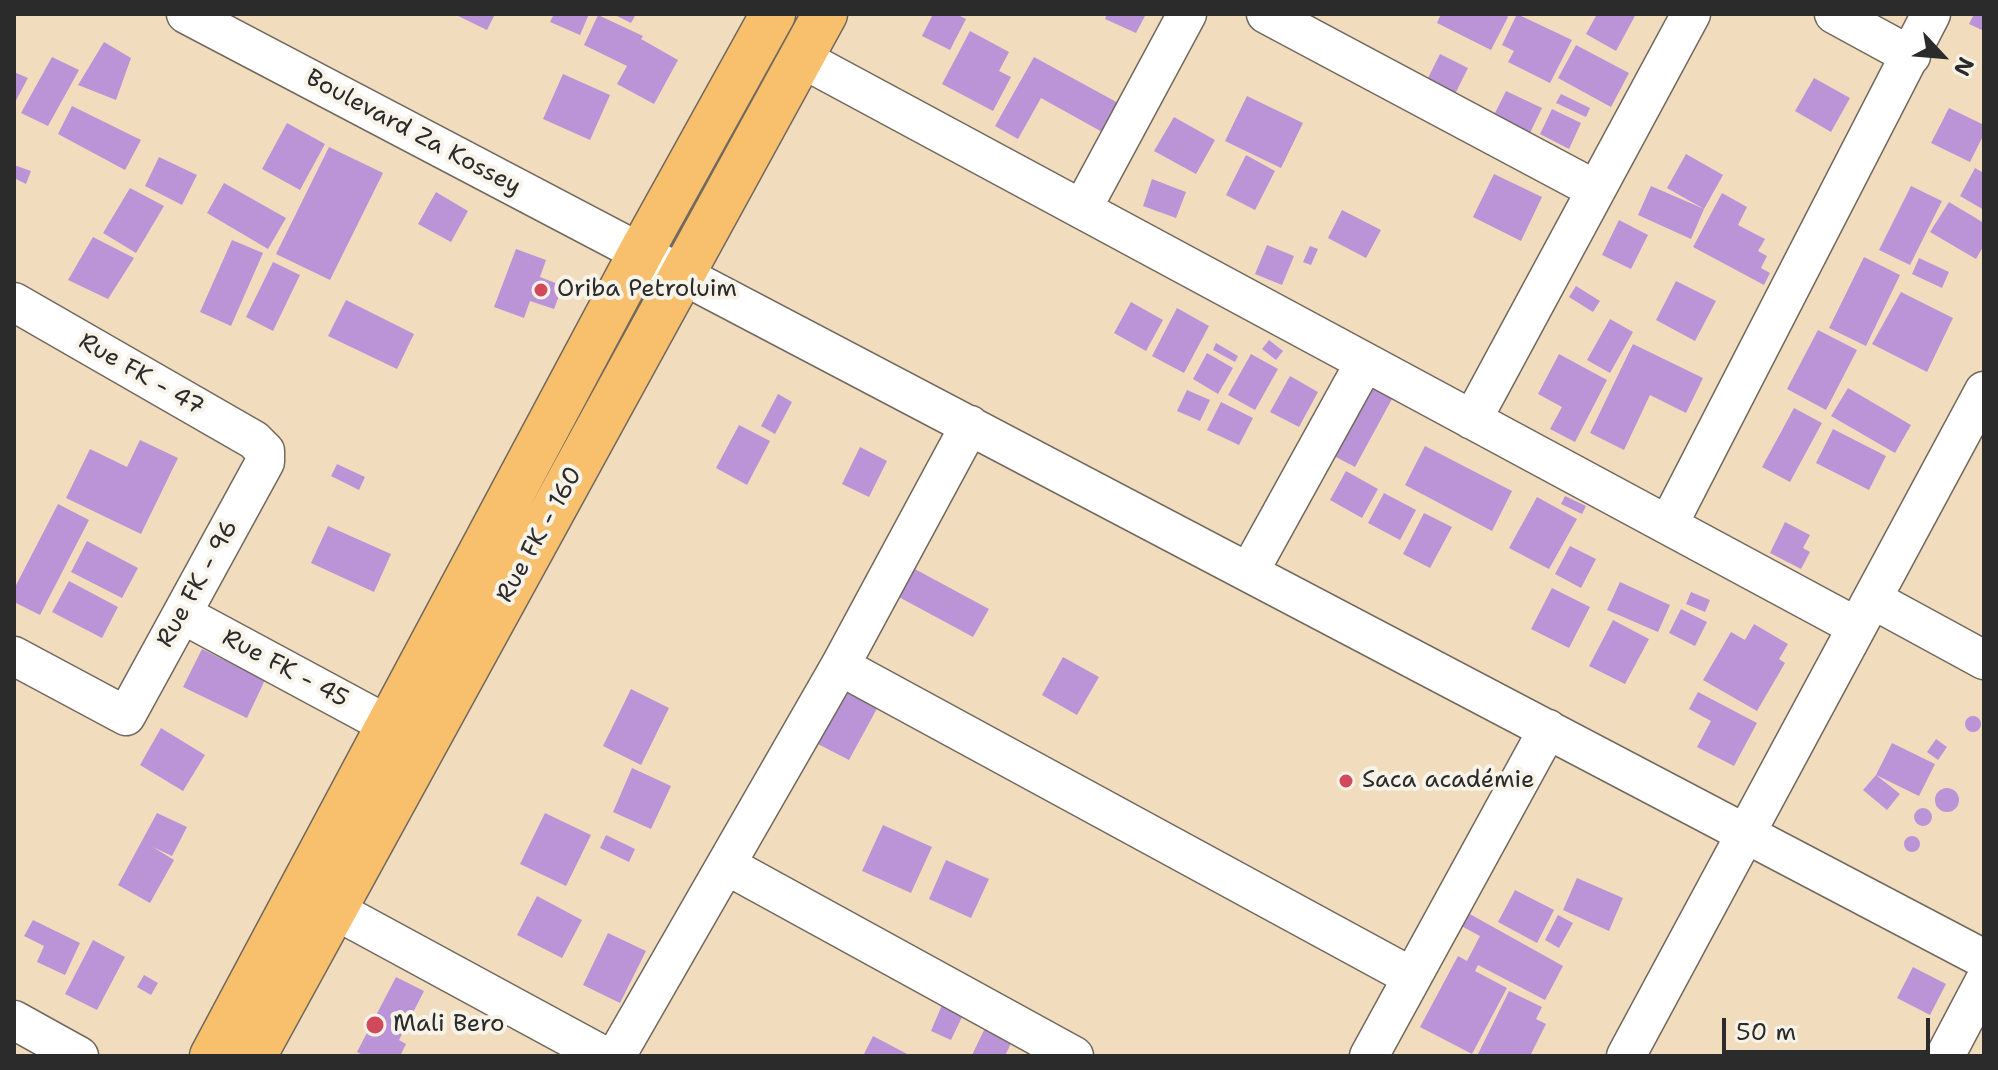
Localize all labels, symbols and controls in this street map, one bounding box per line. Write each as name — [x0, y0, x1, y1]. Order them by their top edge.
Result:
north arrow — [1902, 16, 1982, 96]
text: N — [1947, 53, 1981, 81]
street label: Boulevard Za Kossey — [301, 64, 525, 202]
place label: Oriba Petroluim — [557, 276, 737, 304]
marker: Oriba Petroluim — [532, 281, 550, 299]
street label: Rue FK - 47 — [73, 328, 209, 422]
street label: Rue FK - 160 — [491, 462, 589, 608]
street label: Rue FK - 96 — [151, 515, 245, 653]
street label: Rue FK - 45 — [217, 624, 353, 714]
place label: Saca académie — [1362, 767, 1535, 795]
marker: Saca académie — [1337, 772, 1355, 790]
scale bar — [1726, 1002, 1934, 1052]
place label: Mali Bero — [393, 1011, 505, 1039]
marker: Mali Bero — [364, 1014, 386, 1036]
text: 50 m — [1736, 1016, 1796, 1048]

